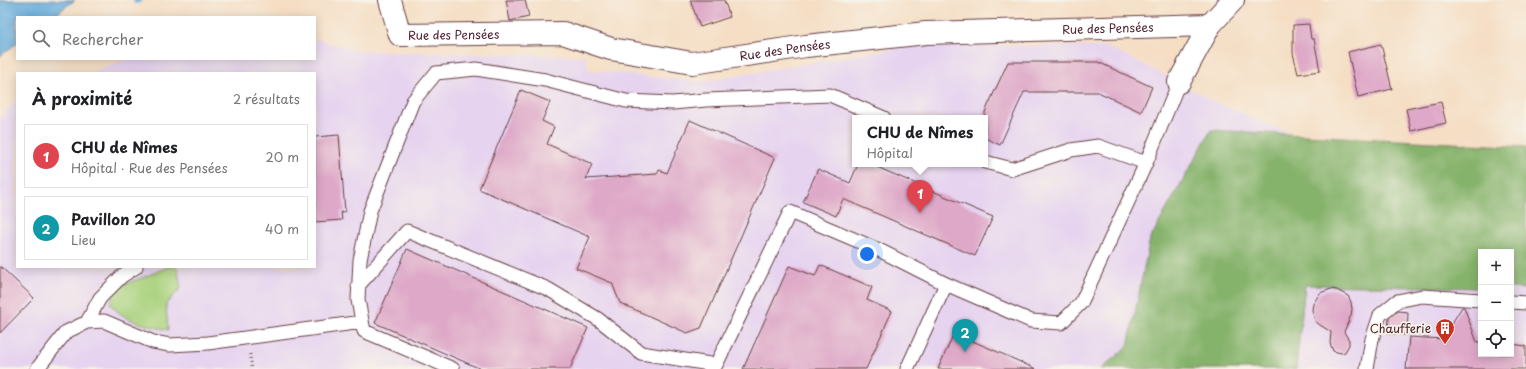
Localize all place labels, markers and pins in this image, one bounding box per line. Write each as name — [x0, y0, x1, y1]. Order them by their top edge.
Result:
pin: 1 — [907, 180, 933, 213]
building icon: Chaufferie — [1434, 317, 1456, 345]
pin: 2 — [952, 319, 978, 352]
place label: Chaufferie — [1370, 319, 1431, 337]

